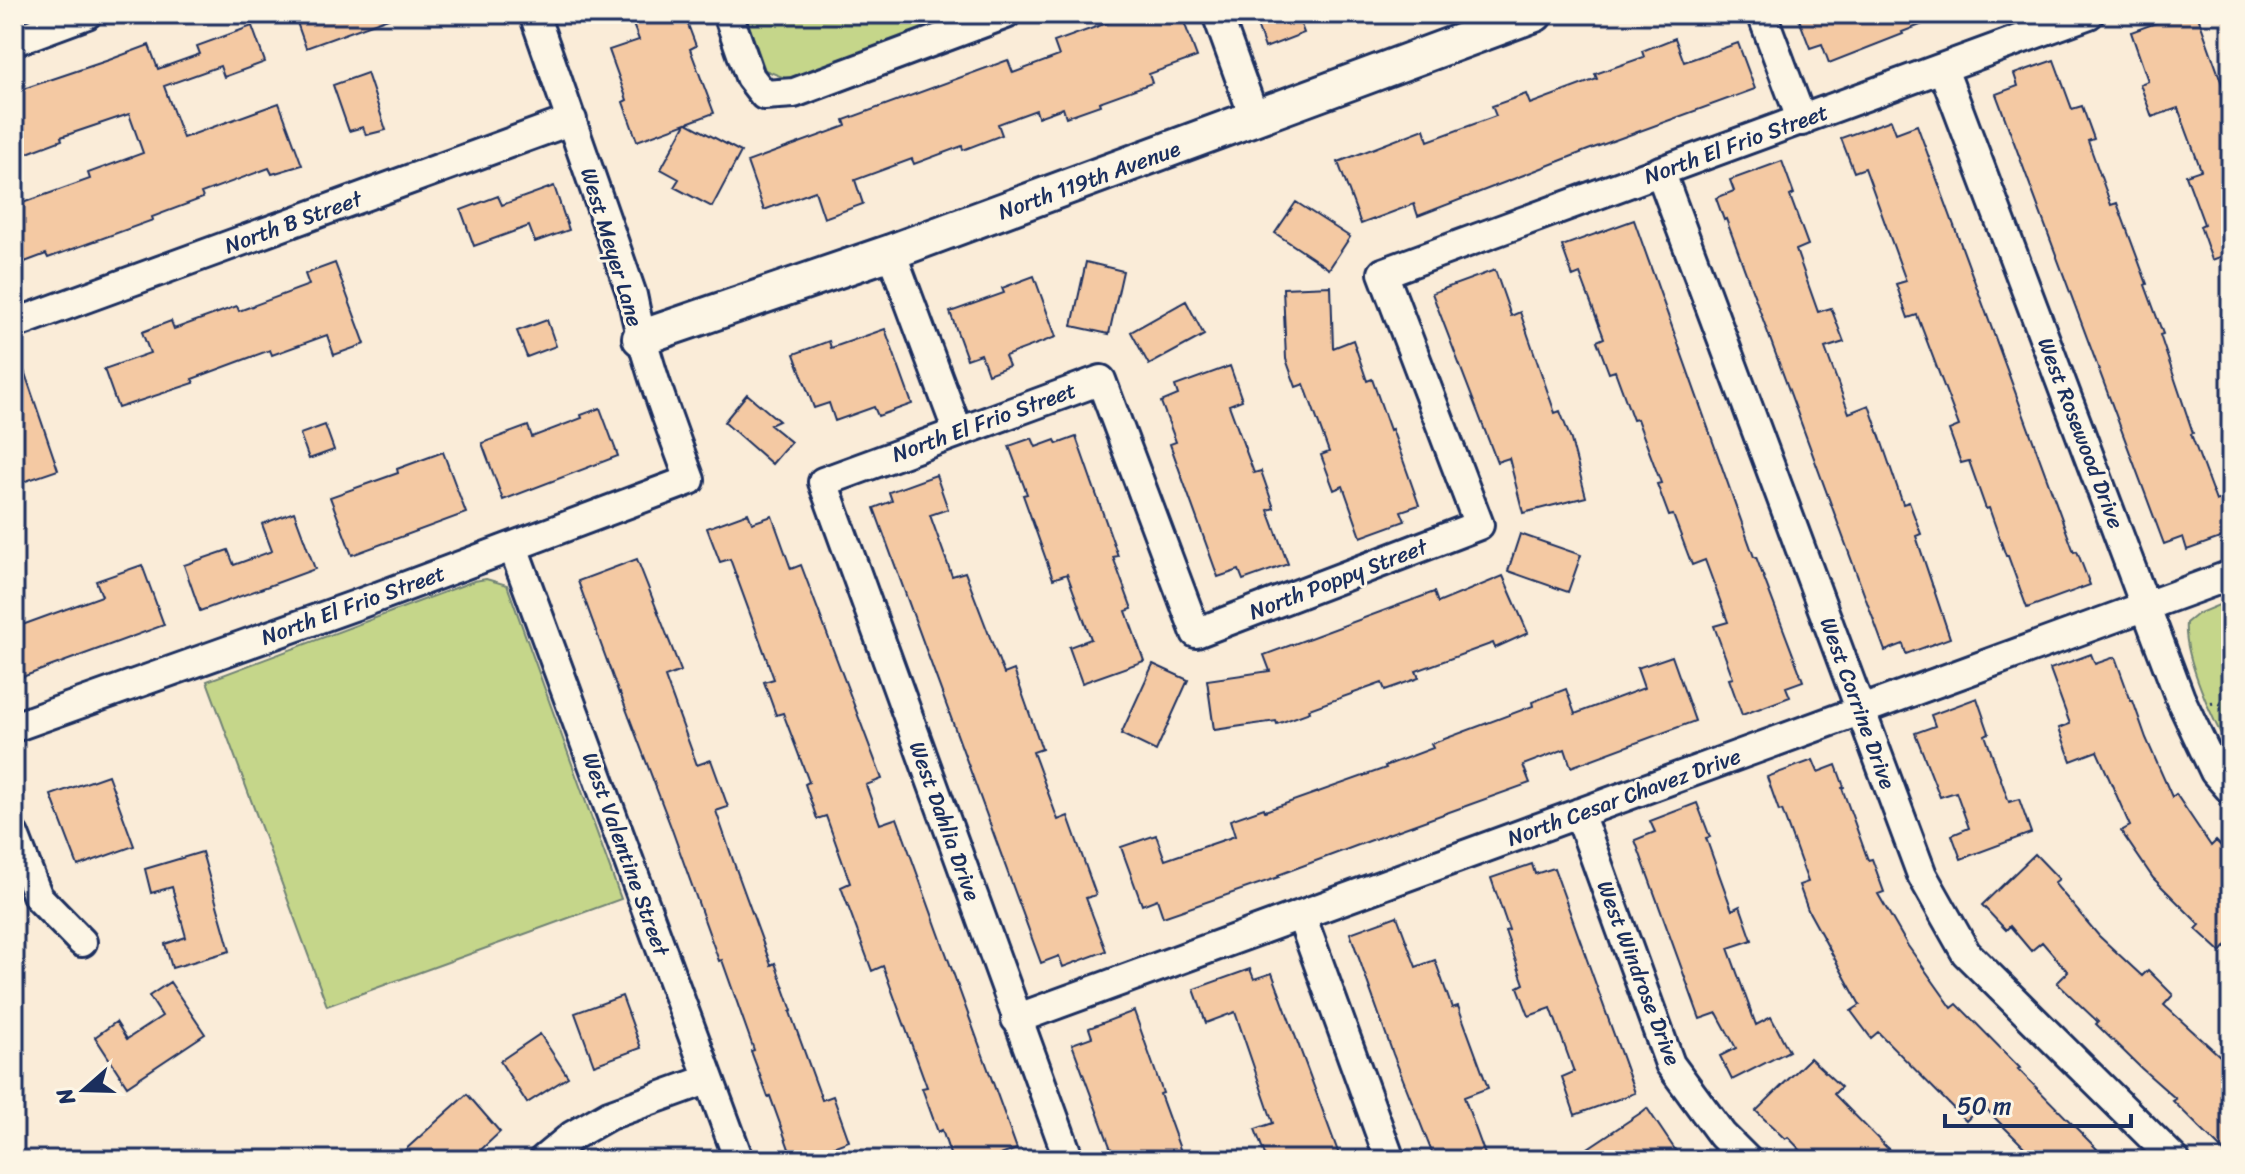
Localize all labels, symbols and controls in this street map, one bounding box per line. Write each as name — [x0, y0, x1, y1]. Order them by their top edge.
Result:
street label: North El Frio Street — [1638, 92, 1834, 195]
street label: North 119th Avenue — [992, 129, 1186, 231]
street label: West Meyer Lane — [569, 162, 655, 332]
street label: North B Street — [219, 179, 368, 265]
street label: West Rosewood Drive — [2027, 331, 2135, 535]
street label: North El Frio Street — [886, 370, 1082, 473]
street label: North Poppy Street — [1243, 527, 1434, 631]
street label: North El Frio Street — [255, 553, 451, 656]
street label: West Corrine Drive — [1809, 611, 1907, 795]
street label: West Dahlia Drive — [898, 736, 992, 907]
street label: North Cesar Chavez Drive — [1502, 737, 1746, 857]
street label: West Valentine Street — [571, 747, 681, 962]
street label: West Windrose Drive — [1586, 875, 1692, 1072]
north arrow — [44, 1050, 124, 1130]
scale bar — [1945, 1078, 2131, 1128]
text: N — [44, 1082, 87, 1111]
text: 50 m — [1957, 1085, 2012, 1127]

